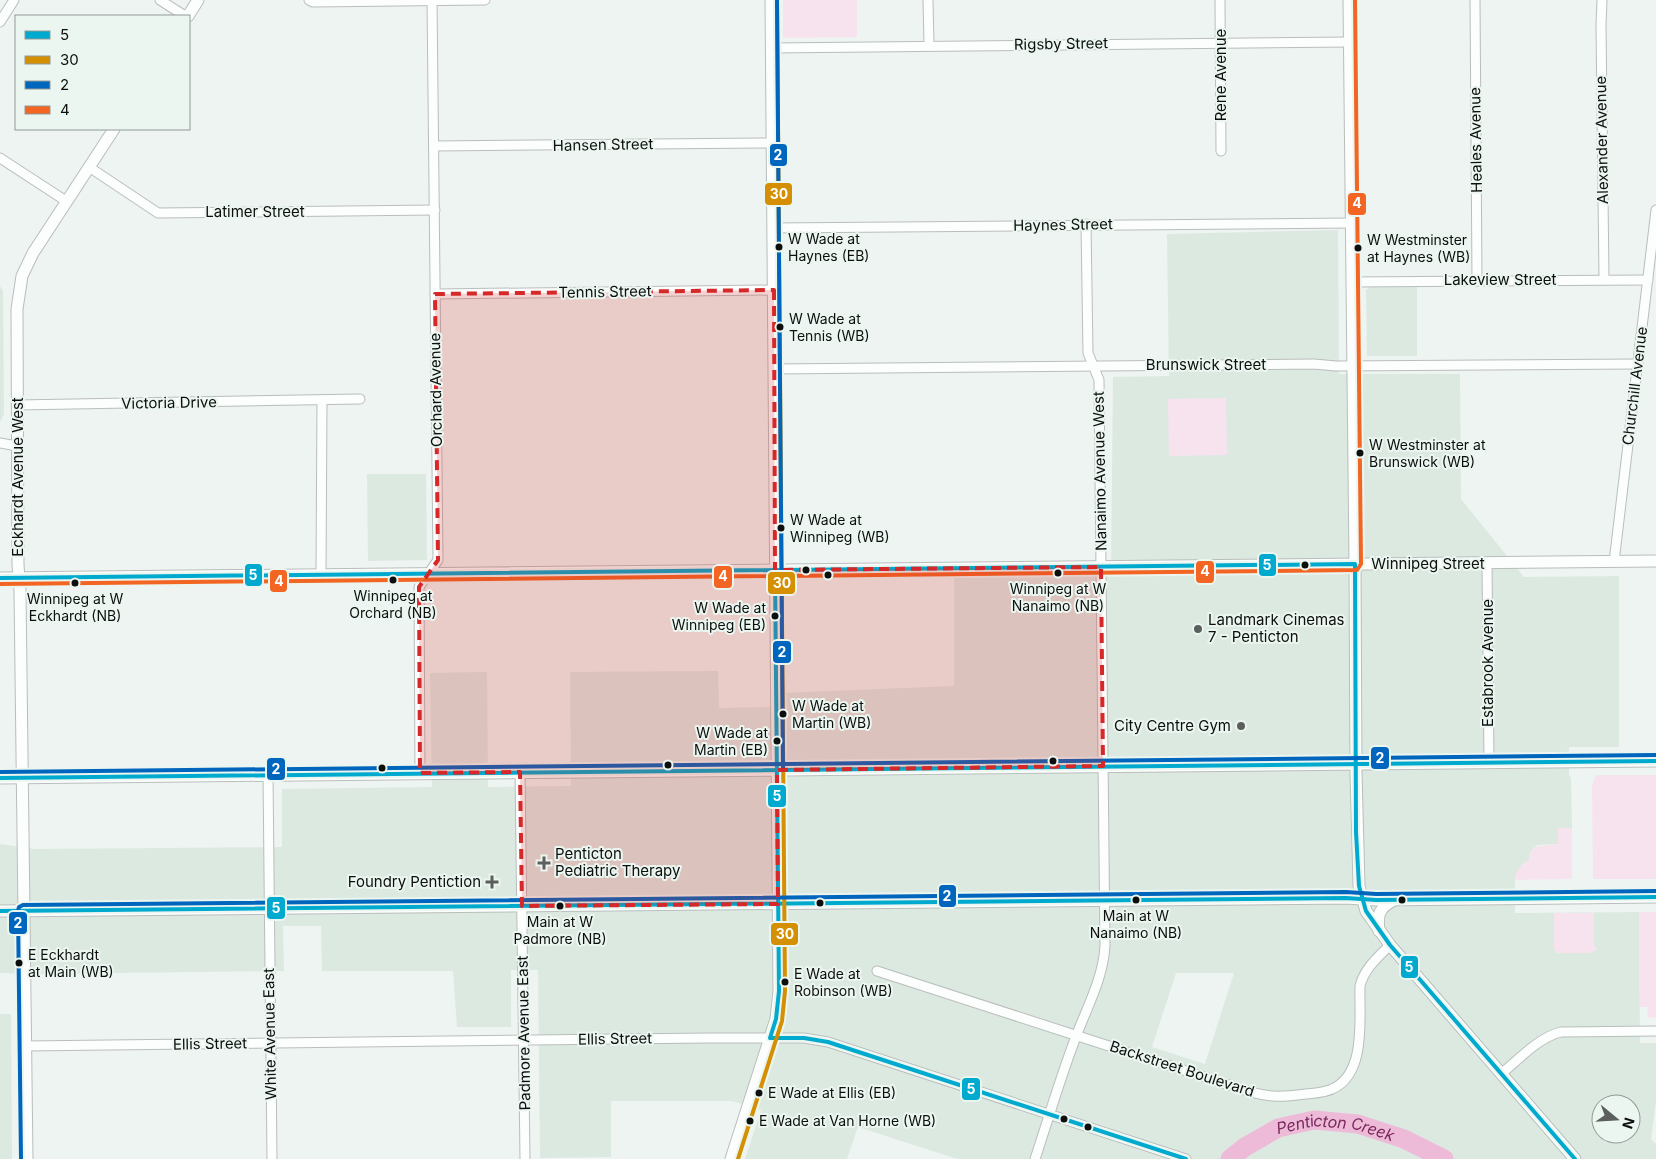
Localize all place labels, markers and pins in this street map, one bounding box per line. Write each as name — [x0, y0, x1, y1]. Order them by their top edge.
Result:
place label: W Wade at Haynes (EB) — [788, 230, 869, 264]
place label: W Westminster at Haynes (WB) — [1367, 231, 1470, 265]
marker: W Wade at Haynes (EB) — [774, 242, 784, 252]
marker: W Westminster at Haynes (WB) — [1353, 243, 1363, 253]
place label: W Wade at Tennis (WB) — [789, 310, 870, 344]
marker: W Wade at Tennis (WB) — [775, 322, 785, 332]
place label: W Westminster at Brunswick (WB) — [1369, 436, 1486, 470]
marker: W Westminster at Brunswick (WB) — [1355, 448, 1365, 458]
place label: W Wade at Winnipeg (WB) — [790, 511, 890, 545]
marker: W Wade at Winnipeg (WB) — [776, 523, 786, 533]
unlabelled marker — [1300, 560, 1310, 570]
unlabelled marker — [801, 565, 811, 575]
marker: Winnipeg at W Nanaimo (NB) — [1053, 568, 1063, 578]
unlabelled marker — [823, 570, 833, 580]
marker: Winnipeg at Orchard (NB) — [388, 575, 398, 585]
marker: Winnipeg at W Eckhardt (NB) — [70, 578, 80, 588]
place label: Winnipeg at W Nanaimo (NB) — [1010, 580, 1106, 614]
place label: Winnipeg at Orchard (NB) — [349, 587, 437, 621]
place label: Winnipeg at W Eckhardt (NB) — [27, 590, 123, 624]
place label: W Wade at Winnipeg (EB) — [672, 599, 766, 633]
place label: Landmark Cinemas 7 - Penticton — [1208, 610, 1345, 646]
marker: W Wade at Winnipeg (EB) — [770, 611, 780, 621]
marker: Landmark Cinemas 7 - Penticton — [1192, 623, 1204, 635]
place label: W Wade at Martin (WB) — [792, 697, 871, 731]
marker: W Wade at Martin (WB) — [778, 709, 788, 719]
place label: City Centre Gym — [1114, 716, 1231, 735]
marker: City Centre Gym — [1235, 720, 1247, 732]
place label: W Wade at Martin (EB) — [694, 724, 768, 758]
marker: W Wade at Martin (EB) — [772, 736, 782, 746]
unlabelled marker — [1048, 756, 1058, 766]
unlabelled marker — [663, 760, 673, 770]
unlabelled marker — [377, 763, 387, 773]
place label: Penticton Pediatric Therapy — [555, 844, 681, 880]
marker: Penticton Pediatric Therapy — [537, 856, 551, 870]
place label: Foundry Pentiction — [348, 872, 481, 891]
marker: Foundry Pentiction — [485, 875, 499, 889]
marker: Main at W Nanaimo (NB) — [1131, 895, 1141, 905]
unlabelled marker — [1397, 895, 1407, 905]
unlabelled marker — [815, 898, 825, 908]
marker: Main at W Padmore (NB) — [555, 901, 565, 911]
place label: Main at W Nanaimo (NB) — [1090, 907, 1182, 941]
place label: Main at W Padmore (NB) — [513, 913, 607, 947]
place label: E Eckhardt at Main (WB) — [28, 946, 114, 980]
marker: E Eckhardt at Main (WB) — [14, 958, 24, 968]
place label: E Wade at Robinson (WB) — [794, 965, 893, 999]
marker: E Wade at Robinson (WB) — [780, 977, 790, 987]
place label: E Wade at Ellis (EB) — [768, 1084, 896, 1101]
marker: E Wade at Ellis (EB) — [754, 1088, 764, 1098]
place label: E Wade at Van Horne (WB) — [759, 1112, 936, 1129]
unlabelled marker — [1059, 1114, 1069, 1124]
marker: E Wade at Van Horne (WB) — [745, 1116, 755, 1126]
unlabelled marker — [1083, 1122, 1093, 1132]

